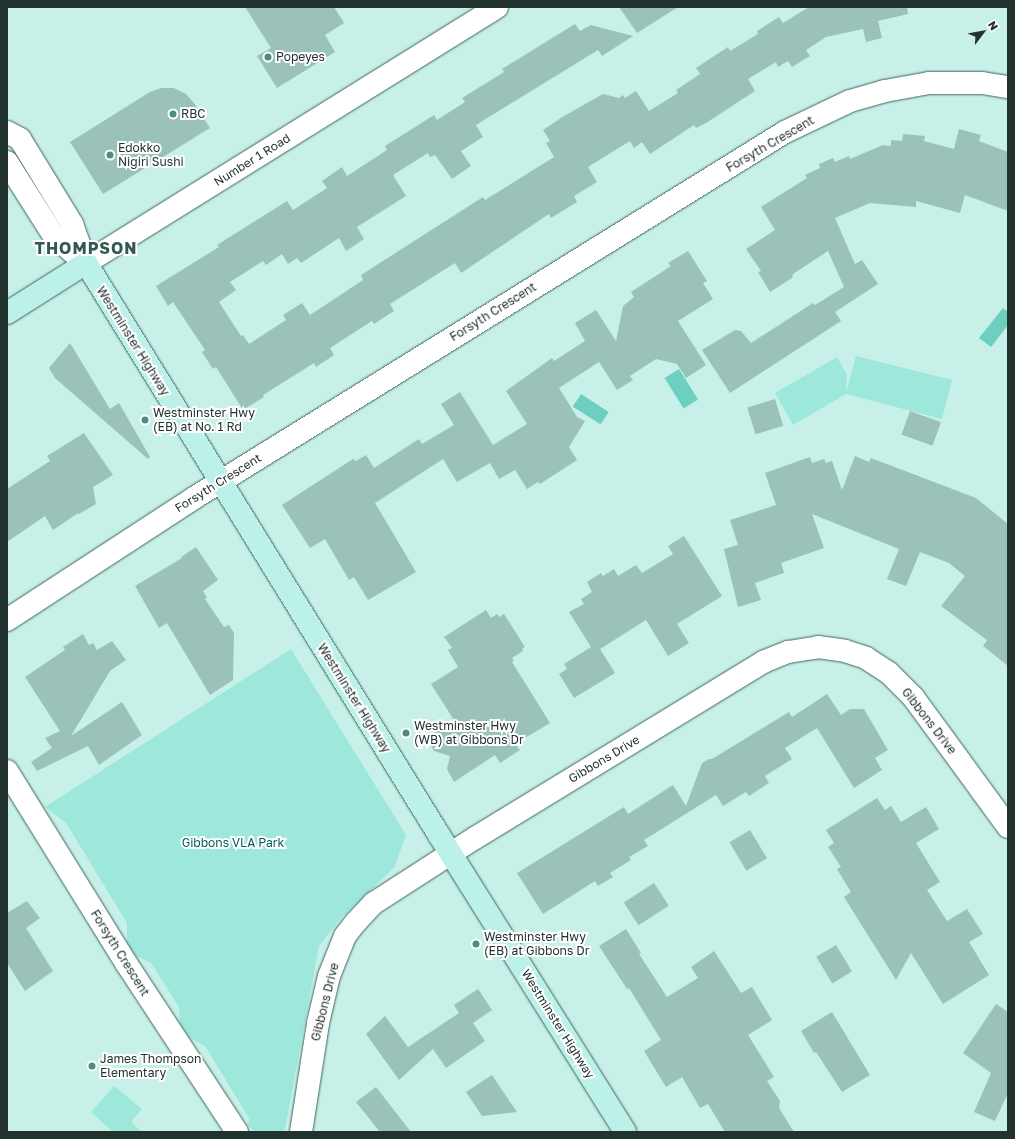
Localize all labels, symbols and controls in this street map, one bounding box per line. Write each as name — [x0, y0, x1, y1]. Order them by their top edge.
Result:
north arrow — [963, 12, 1003, 52]
text: N — [986, 18, 1001, 32]
place label: Popeyes — [276, 50, 325, 64]
marker: Popeyes — [263, 52, 273, 62]
place label: RBC — [181, 107, 205, 121]
marker: RBC — [168, 109, 178, 119]
street label: Forsyth Crescent — [723, 113, 817, 175]
street label: Number 1 Road — [211, 131, 293, 189]
place label: Edokko Nigiri Sushi — [118, 141, 184, 169]
marker: Edokko Nigiri Sushi — [105, 150, 115, 160]
district label: THOMPSON — [35, 238, 137, 258]
street label: Forsyth Crescent — [447, 280, 539, 344]
street label: Westminster Highway — [94, 284, 172, 398]
place label: Westminster Hwy (EB) at No. 1 Rd — [153, 406, 255, 434]
marker: Westminster Hwy (EB) at No. 1 Rd — [140, 415, 150, 425]
street label: Forsyth Crescent — [172, 451, 264, 515]
street label: Westminster Highway — [315, 641, 393, 755]
street label: Gibbons Drive — [899, 685, 959, 757]
place label: Westminster Hwy (WB) at Gibbons Dr — [414, 719, 524, 747]
marker: Westminster Hwy (WB) at Gibbons Dr — [401, 728, 411, 738]
street label: Gibbons Drive — [566, 732, 642, 786]
park label: Gibbons VLA Park — [182, 836, 284, 850]
street label: Forsyth Crescent — [88, 907, 152, 999]
place label: Westminster Hwy (EB) at Gibbons Dr — [484, 930, 589, 958]
marker: Westminster Hwy (EB) at Gibbons Dr — [471, 939, 481, 949]
street label: Gibbons Drive — [308, 961, 342, 1043]
street label: Westminster Highway — [519, 967, 597, 1081]
place label: James Thompson Elementary — [100, 1052, 201, 1080]
marker: James Thompson Elementary — [87, 1061, 97, 1071]

